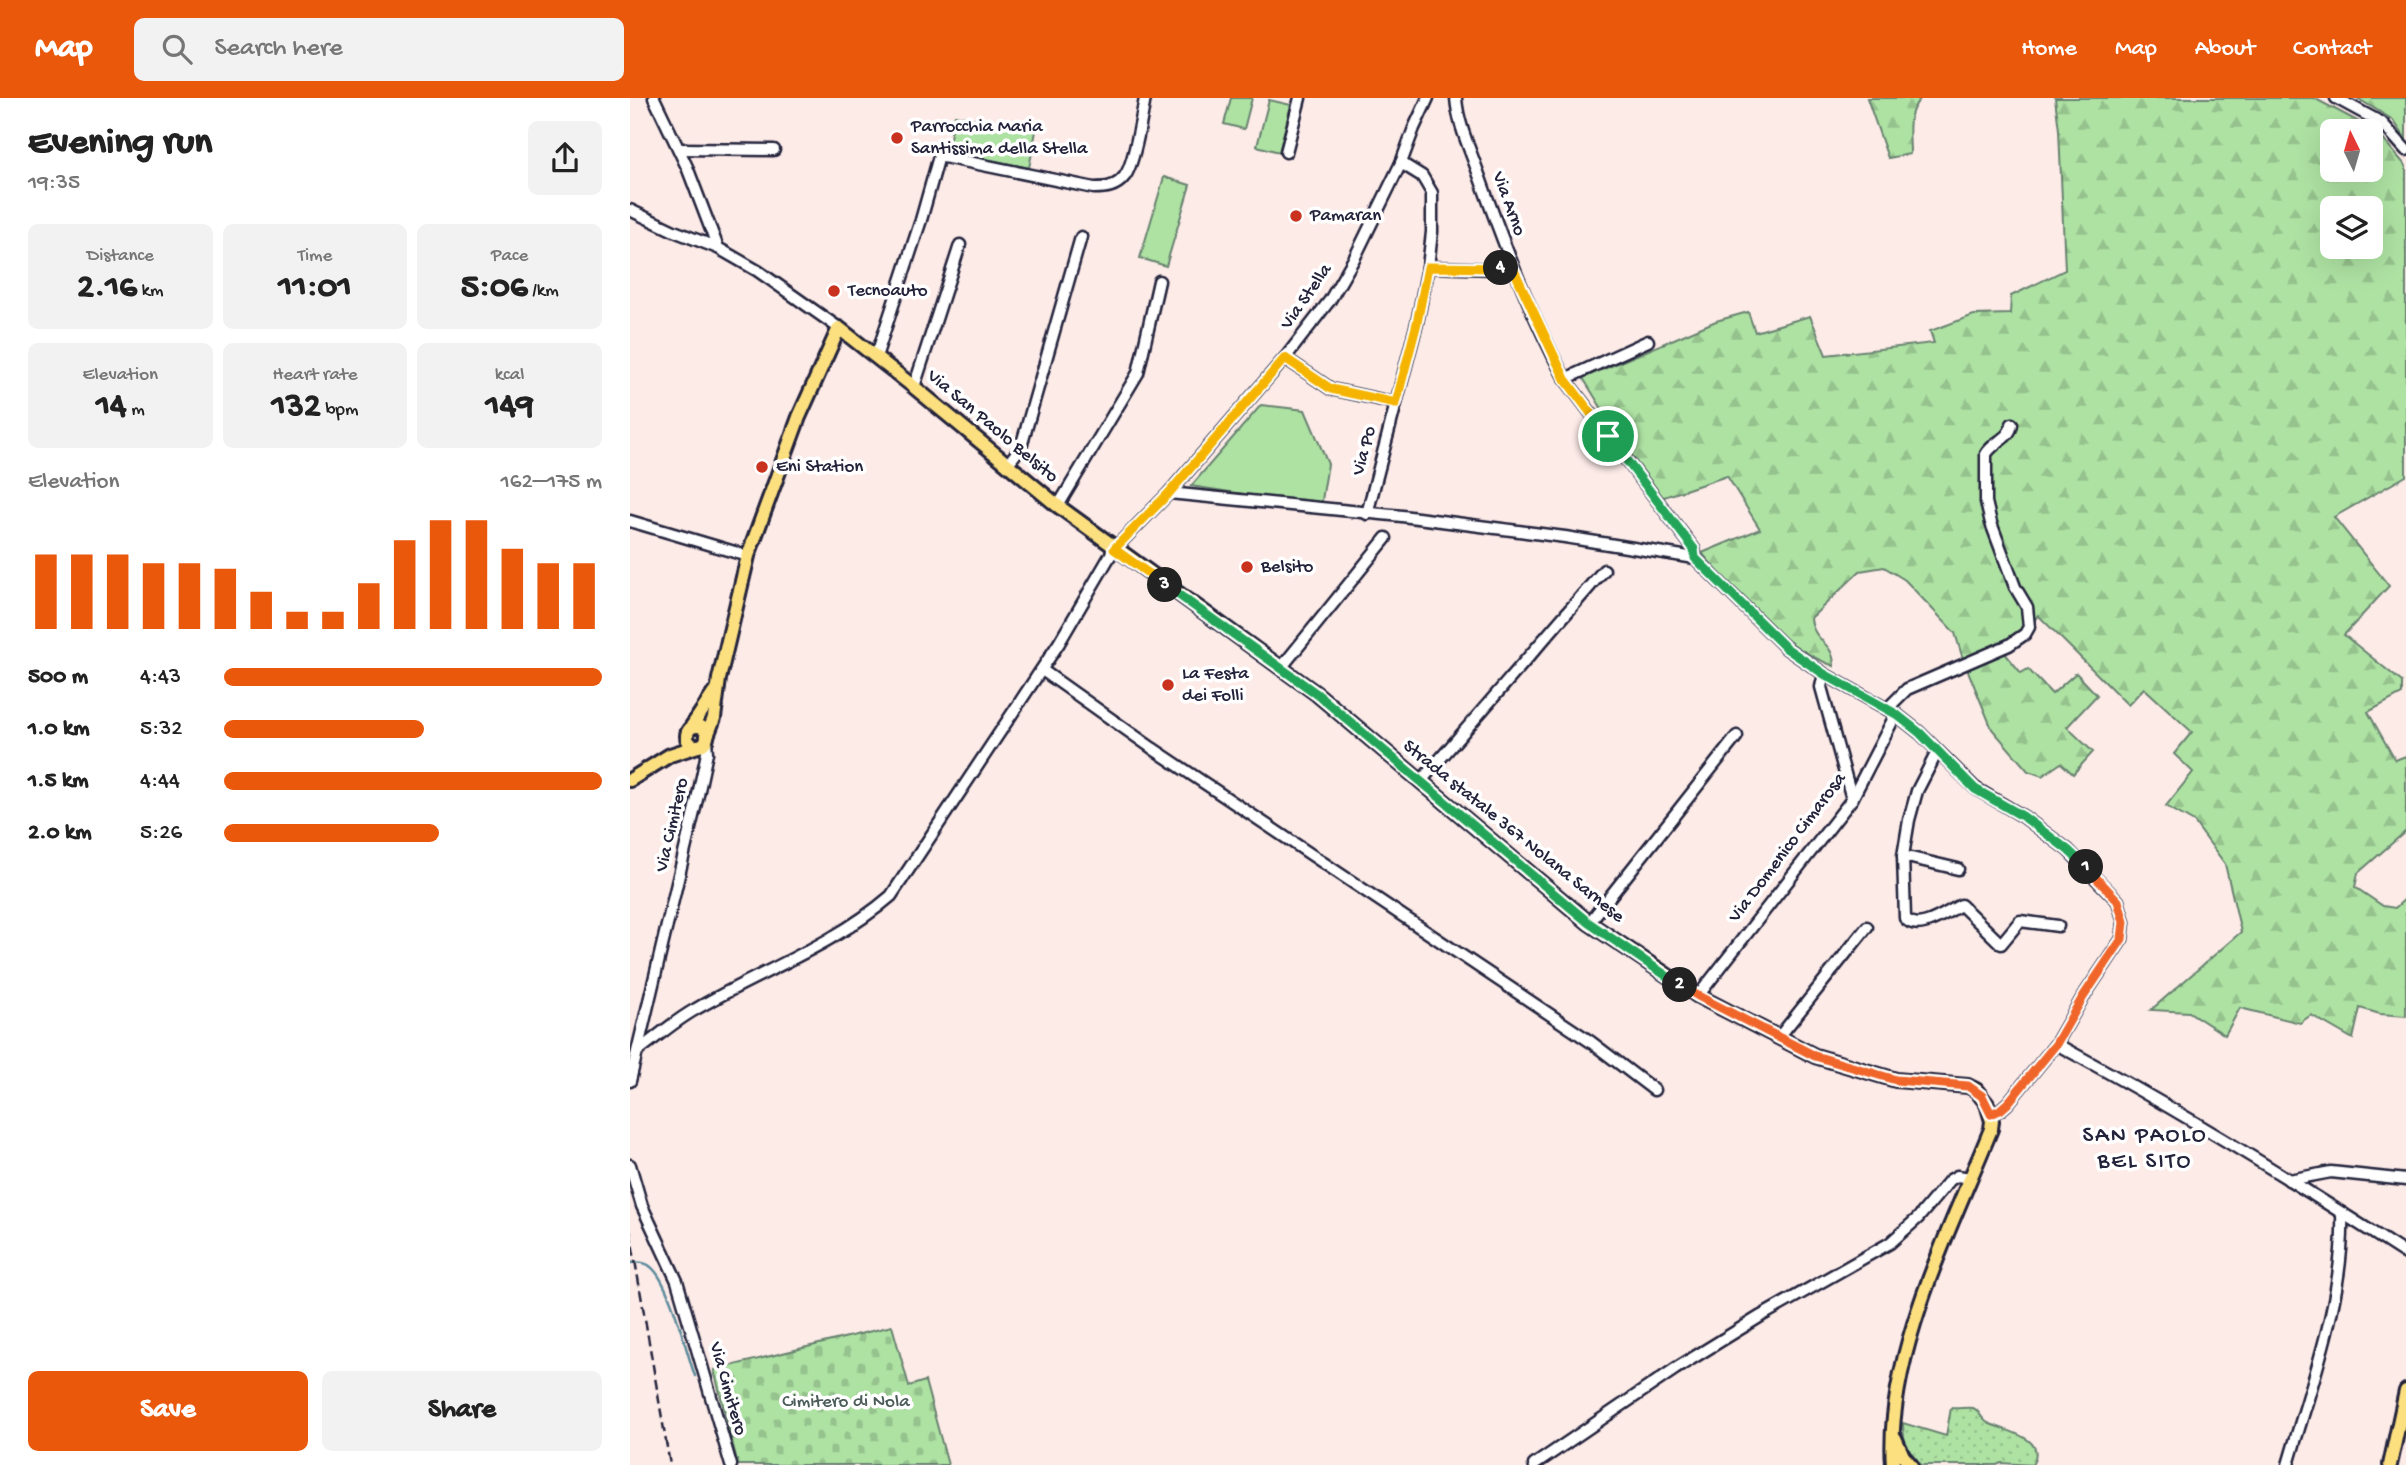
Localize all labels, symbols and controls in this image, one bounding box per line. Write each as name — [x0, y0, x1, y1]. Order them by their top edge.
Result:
search box — [134, 18, 624, 81]
text: Map — [35, 30, 92, 68]
icon: search — [158, 30, 196, 68]
text: Search here — [214, 34, 343, 65]
text: Home — [2021, 35, 2077, 64]
text: Map — [2115, 35, 2157, 64]
text: About — [2195, 35, 2255, 64]
text: Contact — [2293, 35, 2371, 64]
place label: Parrocchia Maria Santissima della Stella — [910, 116, 1089, 161]
north arrow — [2320, 119, 2384, 182]
map controls — [2320, 119, 2383, 259]
button: share — [528, 121, 602, 195]
text: Evening run — [28, 122, 212, 166]
marker: Parrocchia Maria Santissima della Stella — [889, 130, 905, 146]
street label: Via Arno — [1485, 168, 1530, 239]
text: 19:35 — [28, 170, 80, 197]
button: layers — [2320, 196, 2383, 259]
place label: Pamaran — [1309, 205, 1381, 228]
marker: Pamaran — [1288, 208, 1304, 224]
text: Distance — [87, 245, 154, 268]
text: Time — [298, 245, 332, 268]
text: Pace — [491, 245, 528, 268]
pin: 4 — [1484, 250, 1518, 286]
text: 4 — [1496, 256, 1505, 279]
street label: Via Stella — [1275, 258, 1339, 335]
text: 2.16 — [77, 268, 137, 309]
text: 11:01 — [278, 268, 352, 309]
text: 5:06 — [461, 268, 528, 309]
text: km — [137, 280, 164, 303]
text: /km — [528, 280, 559, 303]
place label: Tecnoauto — [847, 280, 928, 303]
marker: Tecnoauto — [826, 283, 842, 299]
text: Elevation — [83, 364, 158, 387]
text: Heart rate — [272, 364, 358, 387]
text: kcal — [495, 364, 525, 387]
street label: Via San Paolo Belsito — [921, 365, 1063, 489]
text: 14 — [96, 387, 127, 428]
text: 132 — [272, 387, 321, 428]
text: 149 — [486, 387, 534, 428]
text: m — [127, 399, 145, 422]
text: bpm — [321, 399, 358, 422]
pin — [1578, 406, 1638, 466]
icon: arrive — [1589, 417, 1627, 455]
street label: Via Po — [1347, 424, 1383, 479]
place label: Eni Station — [776, 456, 863, 479]
marker: Eni Station — [754, 459, 770, 475]
text: Elevation — [28, 469, 119, 496]
text: 162–175 m — [501, 469, 602, 496]
place label: Belsito — [1260, 556, 1314, 579]
marker: Belsito — [1239, 559, 1255, 575]
pin: 3 — [1148, 568, 1182, 602]
text: 3 — [1160, 573, 1169, 596]
place label: La Festa dei Folli — [1182, 663, 1250, 708]
text: 500 m — [28, 664, 88, 691]
text: 4:43 — [140, 664, 181, 691]
marker: La Festa dei Folli — [1160, 677, 1176, 693]
text: 1.0 km — [28, 716, 90, 743]
text: 5:32 — [140, 716, 183, 743]
street label: Strada statale 367 Nolana Sarnese — [1397, 735, 1629, 929]
street label: Via Domenico Cimarosa — [1724, 767, 1853, 928]
text: 1.5 km — [28, 768, 89, 795]
text: 4:44 — [140, 768, 180, 795]
street label: Via Cimitero — [651, 776, 695, 875]
text: 2.0 km — [28, 820, 92, 847]
text: 5:26 — [140, 820, 182, 847]
pin: 1 — [2068, 850, 2104, 884]
text: 1 — [2082, 855, 2089, 878]
pin: 2 — [1662, 968, 1698, 1002]
text: 2 — [1675, 973, 1684, 996]
district label: SAN PAOLO BEL SITO — [2082, 1123, 2208, 1176]
street label: Via Cimitero — [702, 1339, 751, 1438]
button: Save — [28, 1371, 308, 1451]
button: Share — [322, 1371, 602, 1451]
park label: Cimitero di Nola — [782, 1391, 911, 1414]

